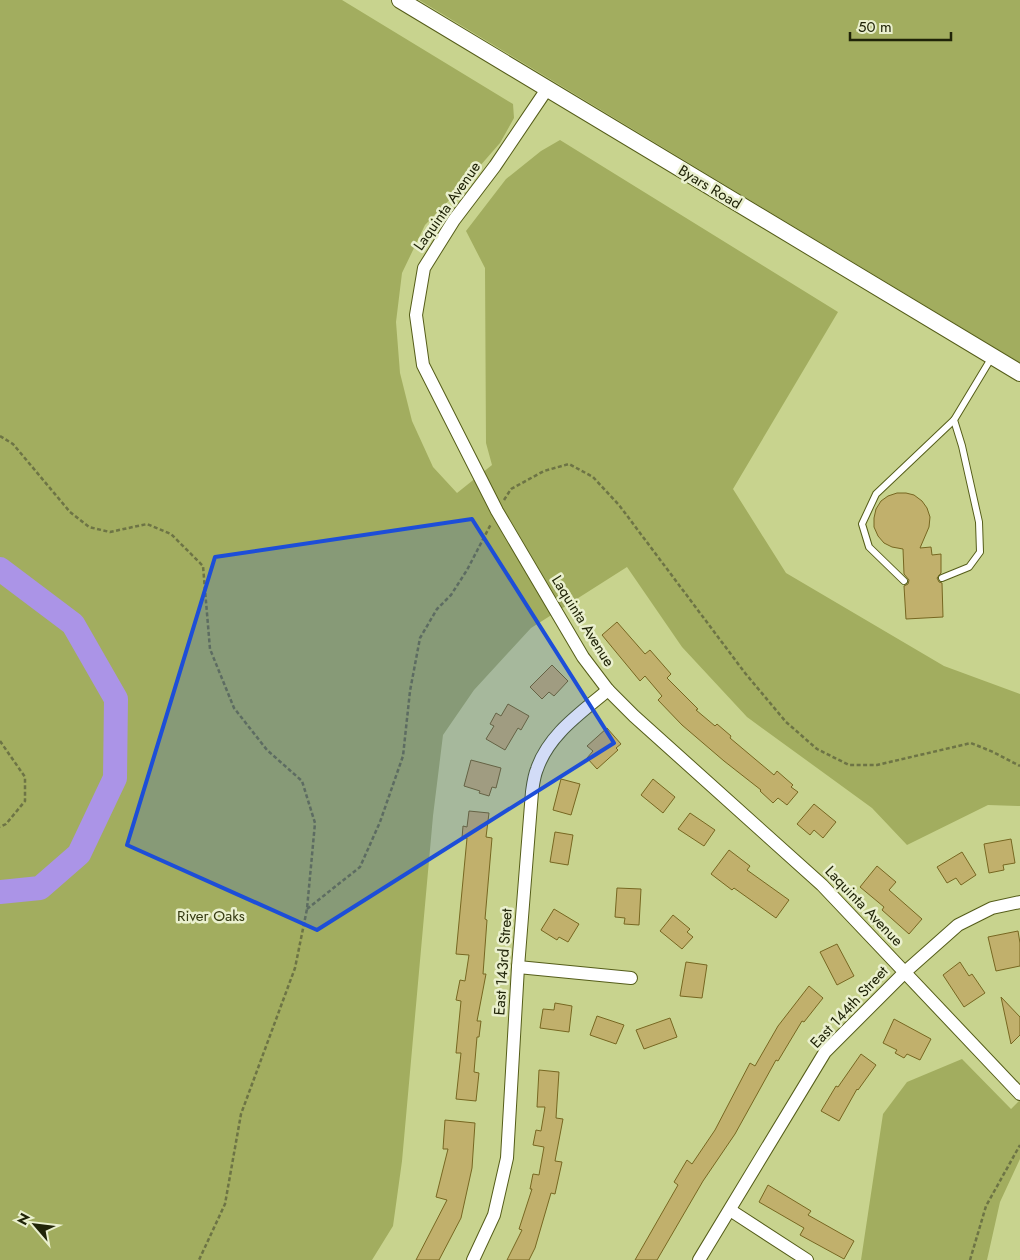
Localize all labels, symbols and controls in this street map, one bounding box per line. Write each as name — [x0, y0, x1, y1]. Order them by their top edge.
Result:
scale bar — [850, 10, 951, 42]
text: 50 m — [858, 16, 892, 38]
street label: Laquinta Avenue — [408, 157, 486, 255]
street label: Byars Road — [674, 159, 746, 215]
street label: Laquinta Avenue — [546, 571, 620, 671]
street label: Laquinta Avenue — [820, 861, 908, 951]
park label: River Oaks — [177, 905, 245, 927]
street label: East 143rd Street — [488, 907, 518, 1016]
street label: East 144th Street — [805, 961, 893, 1053]
north arrow — [10, 1200, 60, 1250]
text: N — [12, 1209, 35, 1229]

